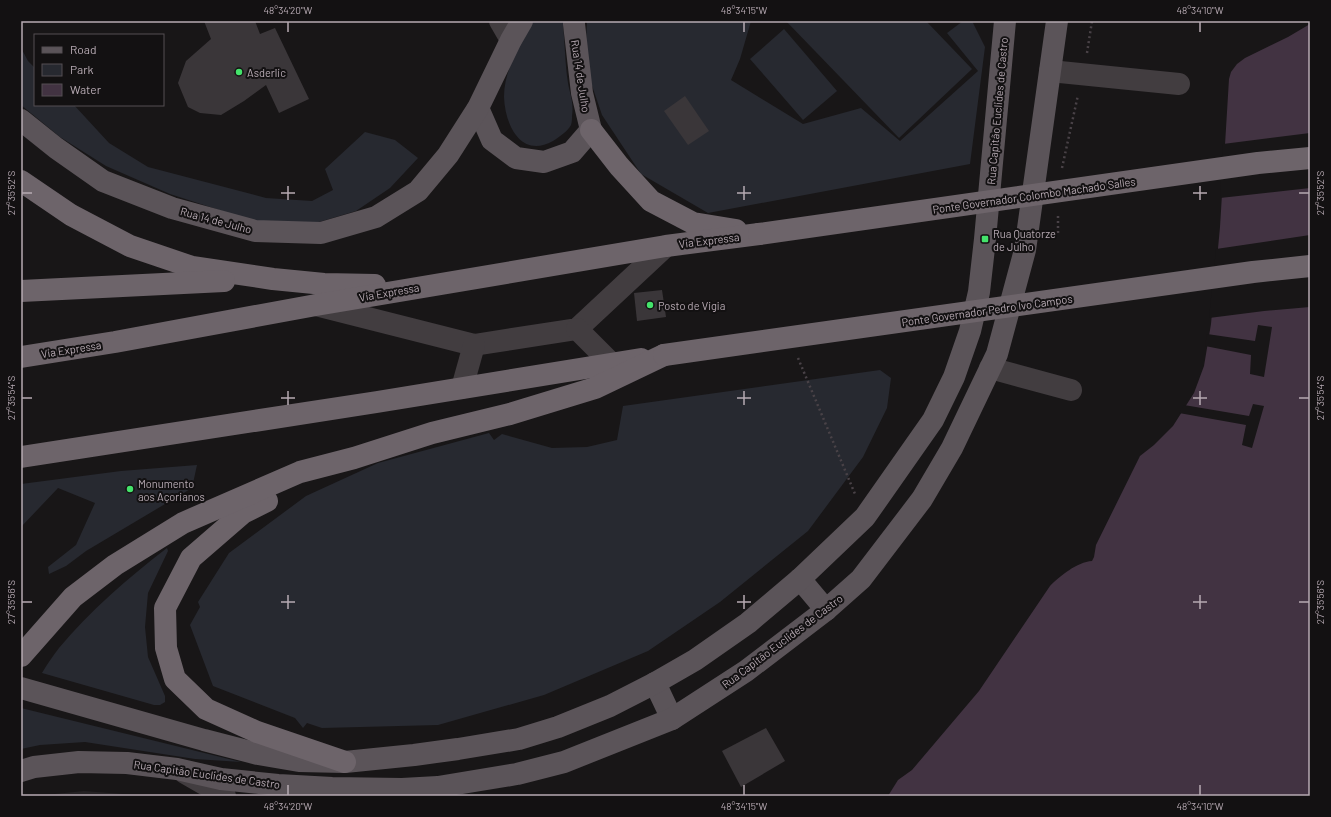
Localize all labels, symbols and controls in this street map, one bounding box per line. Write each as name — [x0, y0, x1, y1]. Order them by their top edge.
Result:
text: 48°34'20"W — [264, 4, 313, 16]
text: 48°34'15"W — [721, 4, 767, 16]
text: 48°34'10"W — [1177, 4, 1224, 16]
legend — [34, 34, 164, 106]
street label: Rua Capitão Euclides de Castro — [984, 37, 1010, 185]
street label: Rua 14 de Julho — [569, 39, 593, 113]
text: Road — [70, 42, 97, 56]
text: Park — [70, 62, 94, 76]
place label: Asderlic — [247, 66, 286, 79]
marker: Asderlic — [234, 67, 244, 77]
text: Water — [70, 82, 102, 96]
text: 27°35'52"S — [5, 171, 17, 215]
text: 27°35'52"S — [1314, 171, 1326, 215]
street label: Ponte Governador Colombo Machado Salles — [932, 174, 1136, 216]
street label: Rua 14 de Julho — [179, 204, 253, 236]
place label: Rua Quatorze de Julho — [993, 227, 1056, 253]
street label: Via Expressa — [678, 230, 740, 250]
marker: Rua Quatorze de Julho — [980, 234, 990, 244]
street label: Via Expressa — [358, 280, 420, 304]
street label: Ponte Governador Pedro Ivo Campos — [901, 292, 1073, 328]
place label: Posto de Vigia — [658, 299, 725, 312]
marker: Posto de Vigia — [645, 300, 655, 310]
street label: Via Expressa — [40, 338, 102, 360]
text: 27°35'54"S — [5, 376, 17, 420]
text: 27°35'54"S — [1314, 376, 1326, 420]
place label: Monumento aos Açorianos — [138, 477, 205, 503]
marker: Monumento aos Açorianos — [125, 484, 135, 494]
text: 27°35'56"S — [5, 580, 17, 624]
text: 27°35'56"S — [1314, 580, 1326, 624]
street label: Rua Capitão Euclides de Castro — [719, 591, 845, 691]
street label: Rua Capitão Euclides de Castro — [133, 757, 281, 791]
text: 48°34'20"W — [264, 800, 313, 812]
text: 48°34'15"W — [721, 800, 767, 812]
text: 48°34'10"W — [1177, 800, 1224, 812]

